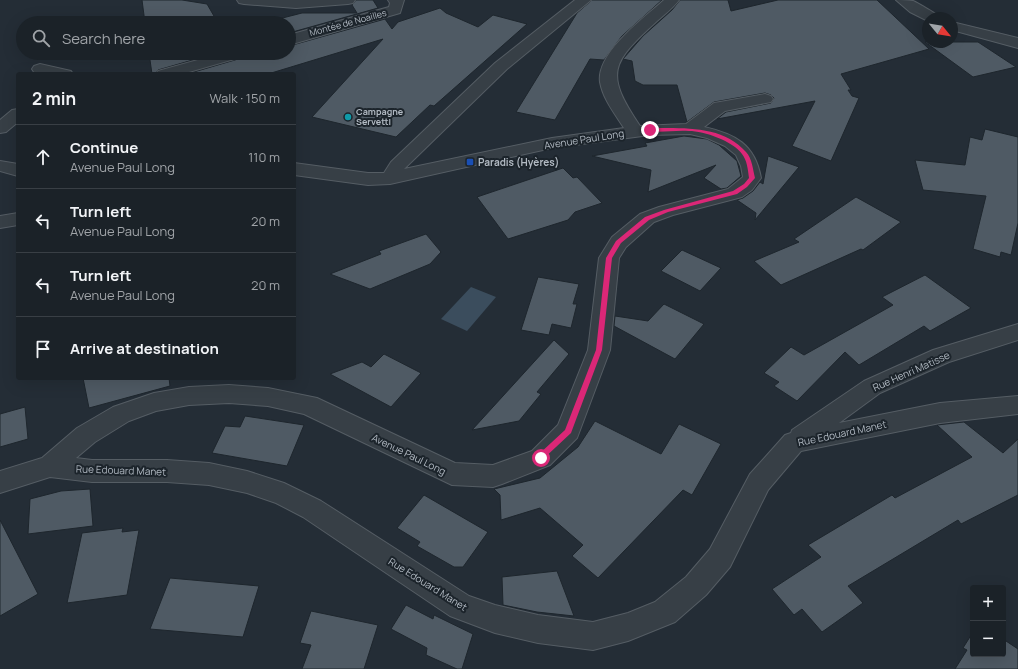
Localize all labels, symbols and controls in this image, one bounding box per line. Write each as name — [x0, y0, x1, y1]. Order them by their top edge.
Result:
street label: Montée de Noailles — [308, 6, 388, 39]
north arrow — [922, 12, 958, 48]
search box — [16, 16, 296, 60]
icon: search — [30, 27, 52, 49]
text: Search here — [62, 28, 145, 49]
text: 2 min — [32, 87, 76, 110]
text: Walk · 150 m — [209, 89, 280, 107]
place label: Campagne Servetti — [356, 105, 404, 128]
marker: Campagne Servetti — [343, 112, 353, 122]
route end — [641, 121, 659, 139]
street label: Avenue Paul Long — [543, 126, 625, 152]
text: Continue — [70, 137, 138, 158]
icon: ahead — [32, 146, 54, 168]
text: 110 m — [248, 148, 280, 166]
place label: Paradis (Hyères) — [478, 155, 559, 169]
marker: Paradis (Hyères) — [465, 157, 475, 167]
text: Avenue Paul Long — [70, 158, 175, 176]
text: Turn left — [70, 201, 132, 222]
icon: left — [32, 210, 54, 232]
text: 20 m — [251, 212, 280, 230]
text: Avenue Paul Long — [70, 222, 175, 240]
text: Turn left — [70, 265, 132, 286]
icon: left — [32, 274, 54, 296]
text: 20 m — [251, 276, 280, 294]
text: Avenue Paul Long — [70, 286, 175, 304]
icon: arrive — [32, 338, 54, 360]
text: Arrive at destination — [70, 338, 219, 359]
street label: Rue Henri Matisse — [870, 348, 952, 394]
street label: Rue Edouard Manet — [796, 417, 888, 449]
street label: Avenue Paul Long — [370, 430, 448, 478]
route start — [532, 449, 550, 467]
street label: Rue Edouard Manet — [76, 461, 166, 479]
street label: Rue Edouard Manet — [386, 554, 470, 614]
map controls — [970, 585, 1006, 657]
button: + — [970, 585, 1006, 621]
button: − — [970, 621, 1006, 657]

